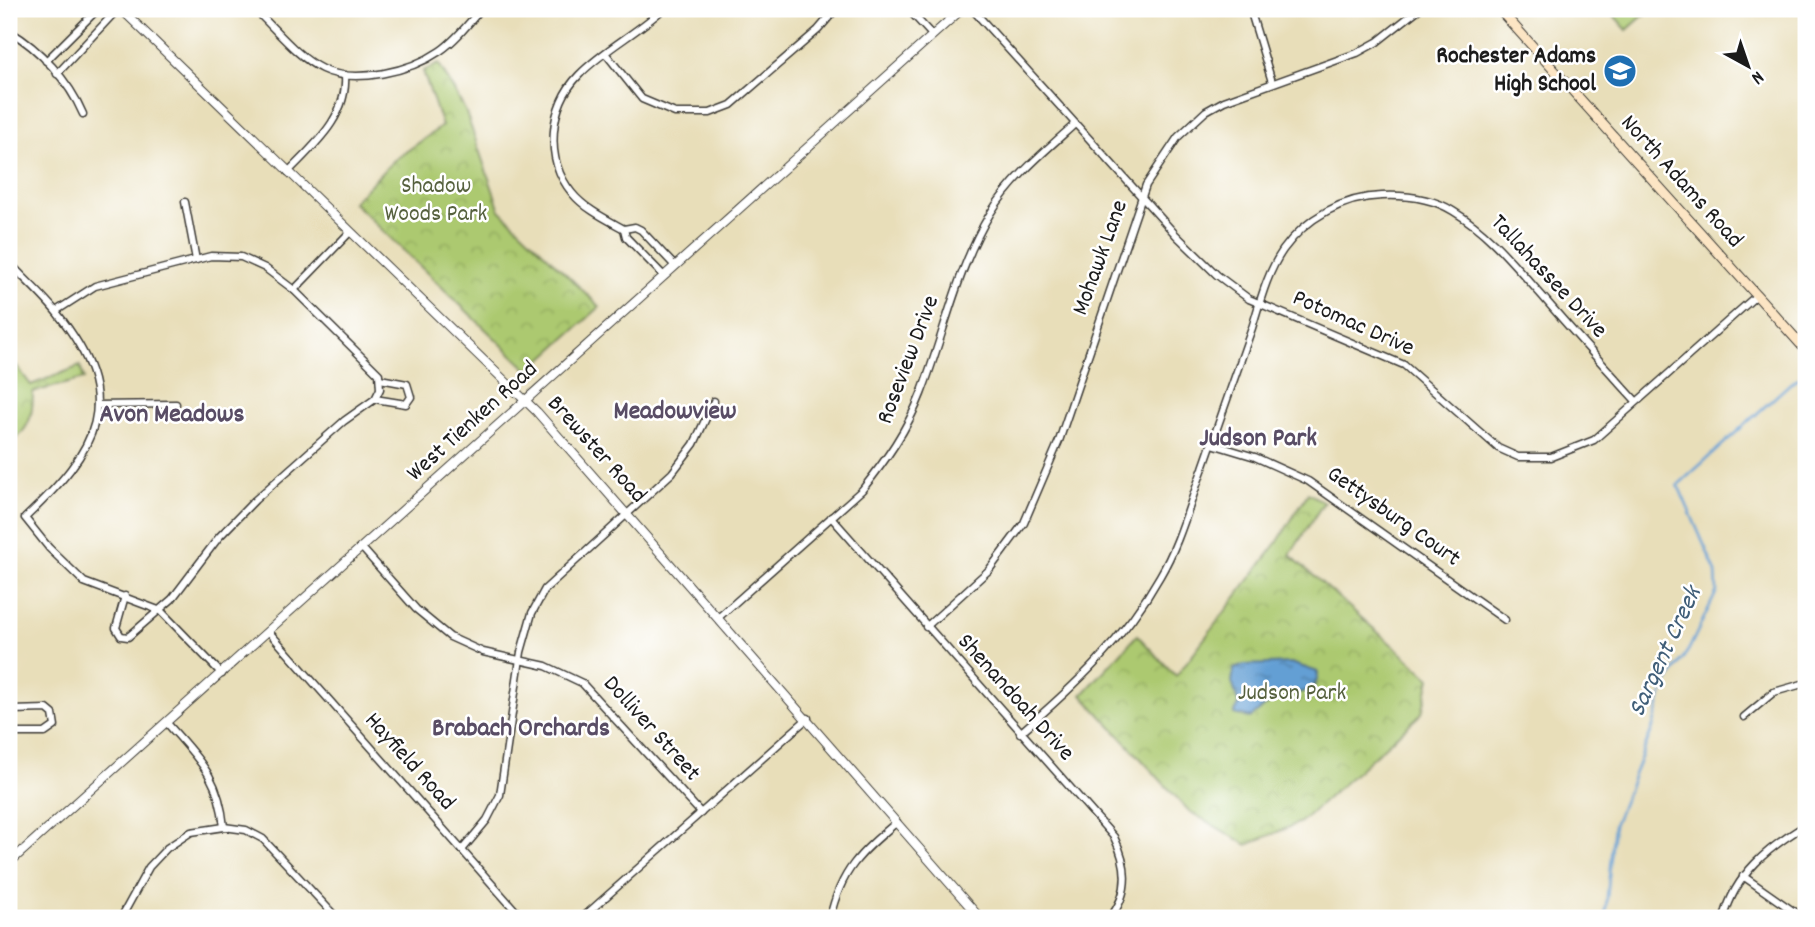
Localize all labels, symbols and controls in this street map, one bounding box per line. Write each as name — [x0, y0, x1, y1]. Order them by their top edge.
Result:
north arrow — [1714, 32, 1784, 102]
place label: Rochester Adams High School — [1436, 40, 1596, 102]
school or university icon: Rochester Adams High School — [1601, 52, 1639, 90]
text: N — [1744, 63, 1769, 90]
street label: North Adams Road — [1612, 108, 1750, 256]
park label: Shadow Woods Park — [385, 170, 487, 232]
street label: Mohawk Lane — [1064, 196, 1138, 320]
street label: Tallahassee Drive — [1481, 207, 1615, 347]
street label: Potomac Drive — [1287, 282, 1419, 366]
street label: Roseview Drive — [869, 291, 949, 429]
street label: West Tienken Road — [400, 354, 546, 490]
street label: Brewster Road — [538, 388, 654, 512]
district label: Meadowview — [613, 394, 737, 431]
district label: Avon Meadows — [100, 397, 244, 434]
district label: Judson Park — [1199, 421, 1317, 458]
street label: Gettysburg Court — [1319, 458, 1467, 576]
water label: Sargent Creek — [1620, 579, 1713, 723]
street label: Shenandoah Drive — [948, 627, 1082, 769]
street label: Dolliver Street — [594, 669, 708, 790]
park label: Judson Park — [1238, 677, 1346, 711]
street label: Hayfield Road — [355, 705, 463, 819]
district label: Brabach Orchards — [432, 711, 610, 748]

